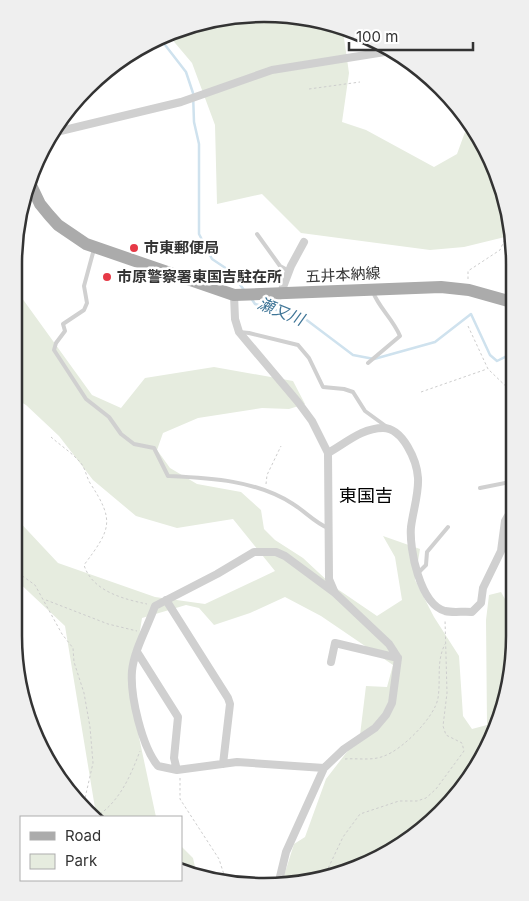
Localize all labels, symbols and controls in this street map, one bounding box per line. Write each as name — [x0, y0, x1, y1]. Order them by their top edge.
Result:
scale bar — [349, 20, 473, 52]
text: 100 m — [356, 27, 398, 46]
place label: 市東郵便局 — [144, 238, 219, 257]
marker: 市東郵便局 — [128, 242, 140, 254]
street label: 五井本納線 — [305, 263, 381, 286]
place label: 市原警察署東国吉駐在所 — [117, 267, 282, 286]
marker: 市原警察署東国吉駐在所 — [101, 271, 113, 283]
water label: 瀬又川 — [255, 293, 309, 330]
district label: 東国吉 — [339, 485, 393, 506]
legend — [20, 816, 182, 881]
text: Road — [65, 826, 101, 845]
text: Park — [65, 851, 98, 870]

